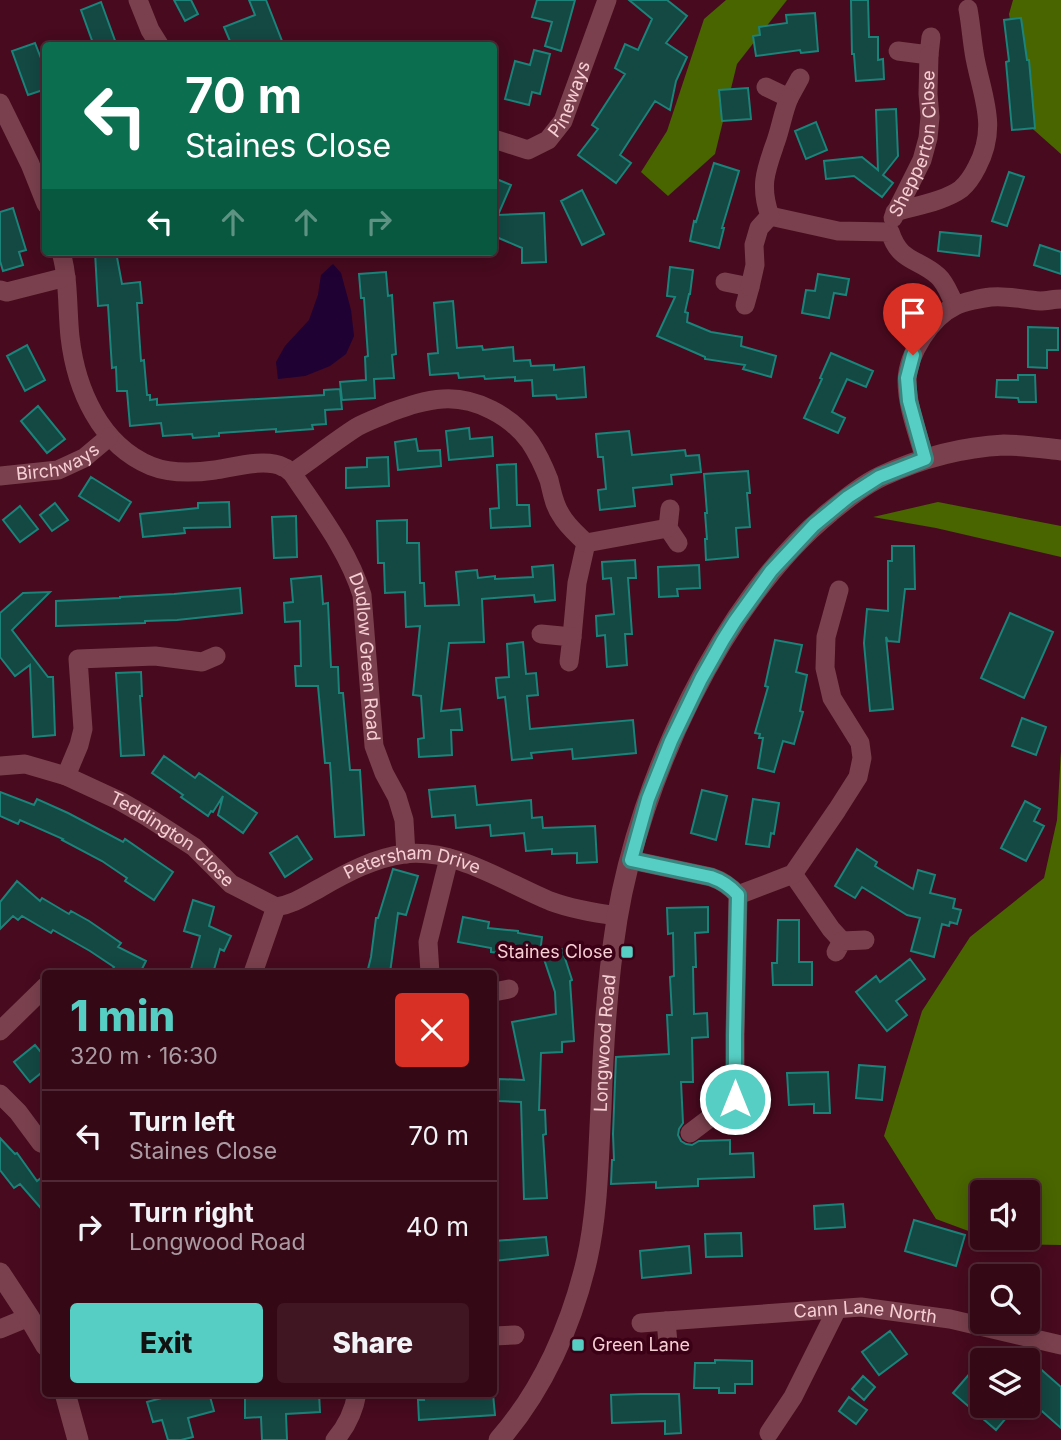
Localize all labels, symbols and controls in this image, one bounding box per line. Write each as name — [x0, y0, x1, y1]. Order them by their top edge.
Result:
street label: Pineways — [543, 58, 594, 141]
text: 70 m — [185, 66, 302, 125]
icon: left — [70, 70, 161, 161]
street label: Shepperton Close — [884, 70, 940, 220]
text: Staines Close — [185, 126, 391, 165]
icon: left — [141, 203, 179, 241]
icon: ahead — [214, 203, 252, 241]
icon: ahead — [287, 203, 325, 241]
icon: right — [360, 203, 398, 241]
pin — [883, 283, 943, 355]
icon: arrive — [894, 294, 932, 332]
street label: Birchways — [15, 439, 103, 484]
street label: Dudlow Green Road — [345, 569, 385, 742]
street label: Teddington Close — [107, 787, 239, 891]
street label: Petersham Drive — [340, 842, 484, 883]
place label: Staines Close — [497, 941, 613, 962]
marker: Staines Close — [619, 944, 635, 960]
street label: Longwood Road — [590, 973, 620, 1112]
text: 1 min — [70, 990, 175, 1041]
button: close — [395, 993, 469, 1067]
text: 320 m · 16:30 — [70, 1042, 218, 1070]
position arrow — [698, 1062, 772, 1136]
text: Turn left — [129, 1106, 235, 1137]
icon: left — [70, 1117, 108, 1155]
text: 70 m — [408, 1120, 469, 1151]
text: Staines Close — [129, 1137, 277, 1165]
map controls — [970, 1180, 1040, 1418]
button: sound — [970, 1180, 1040, 1250]
text: Turn right — [129, 1197, 254, 1228]
icon: right — [70, 1208, 108, 1246]
text: 40 m — [406, 1211, 469, 1242]
text: Longwood Road — [129, 1228, 306, 1256]
button: search — [970, 1264, 1040, 1334]
street label: Cann Lane North — [793, 1296, 938, 1327]
button: Exit — [70, 1303, 263, 1383]
button: Share — [277, 1303, 469, 1383]
place label: Green Lane — [592, 1334, 690, 1355]
marker: Green Lane — [570, 1337, 586, 1353]
button: layers — [970, 1348, 1040, 1418]

